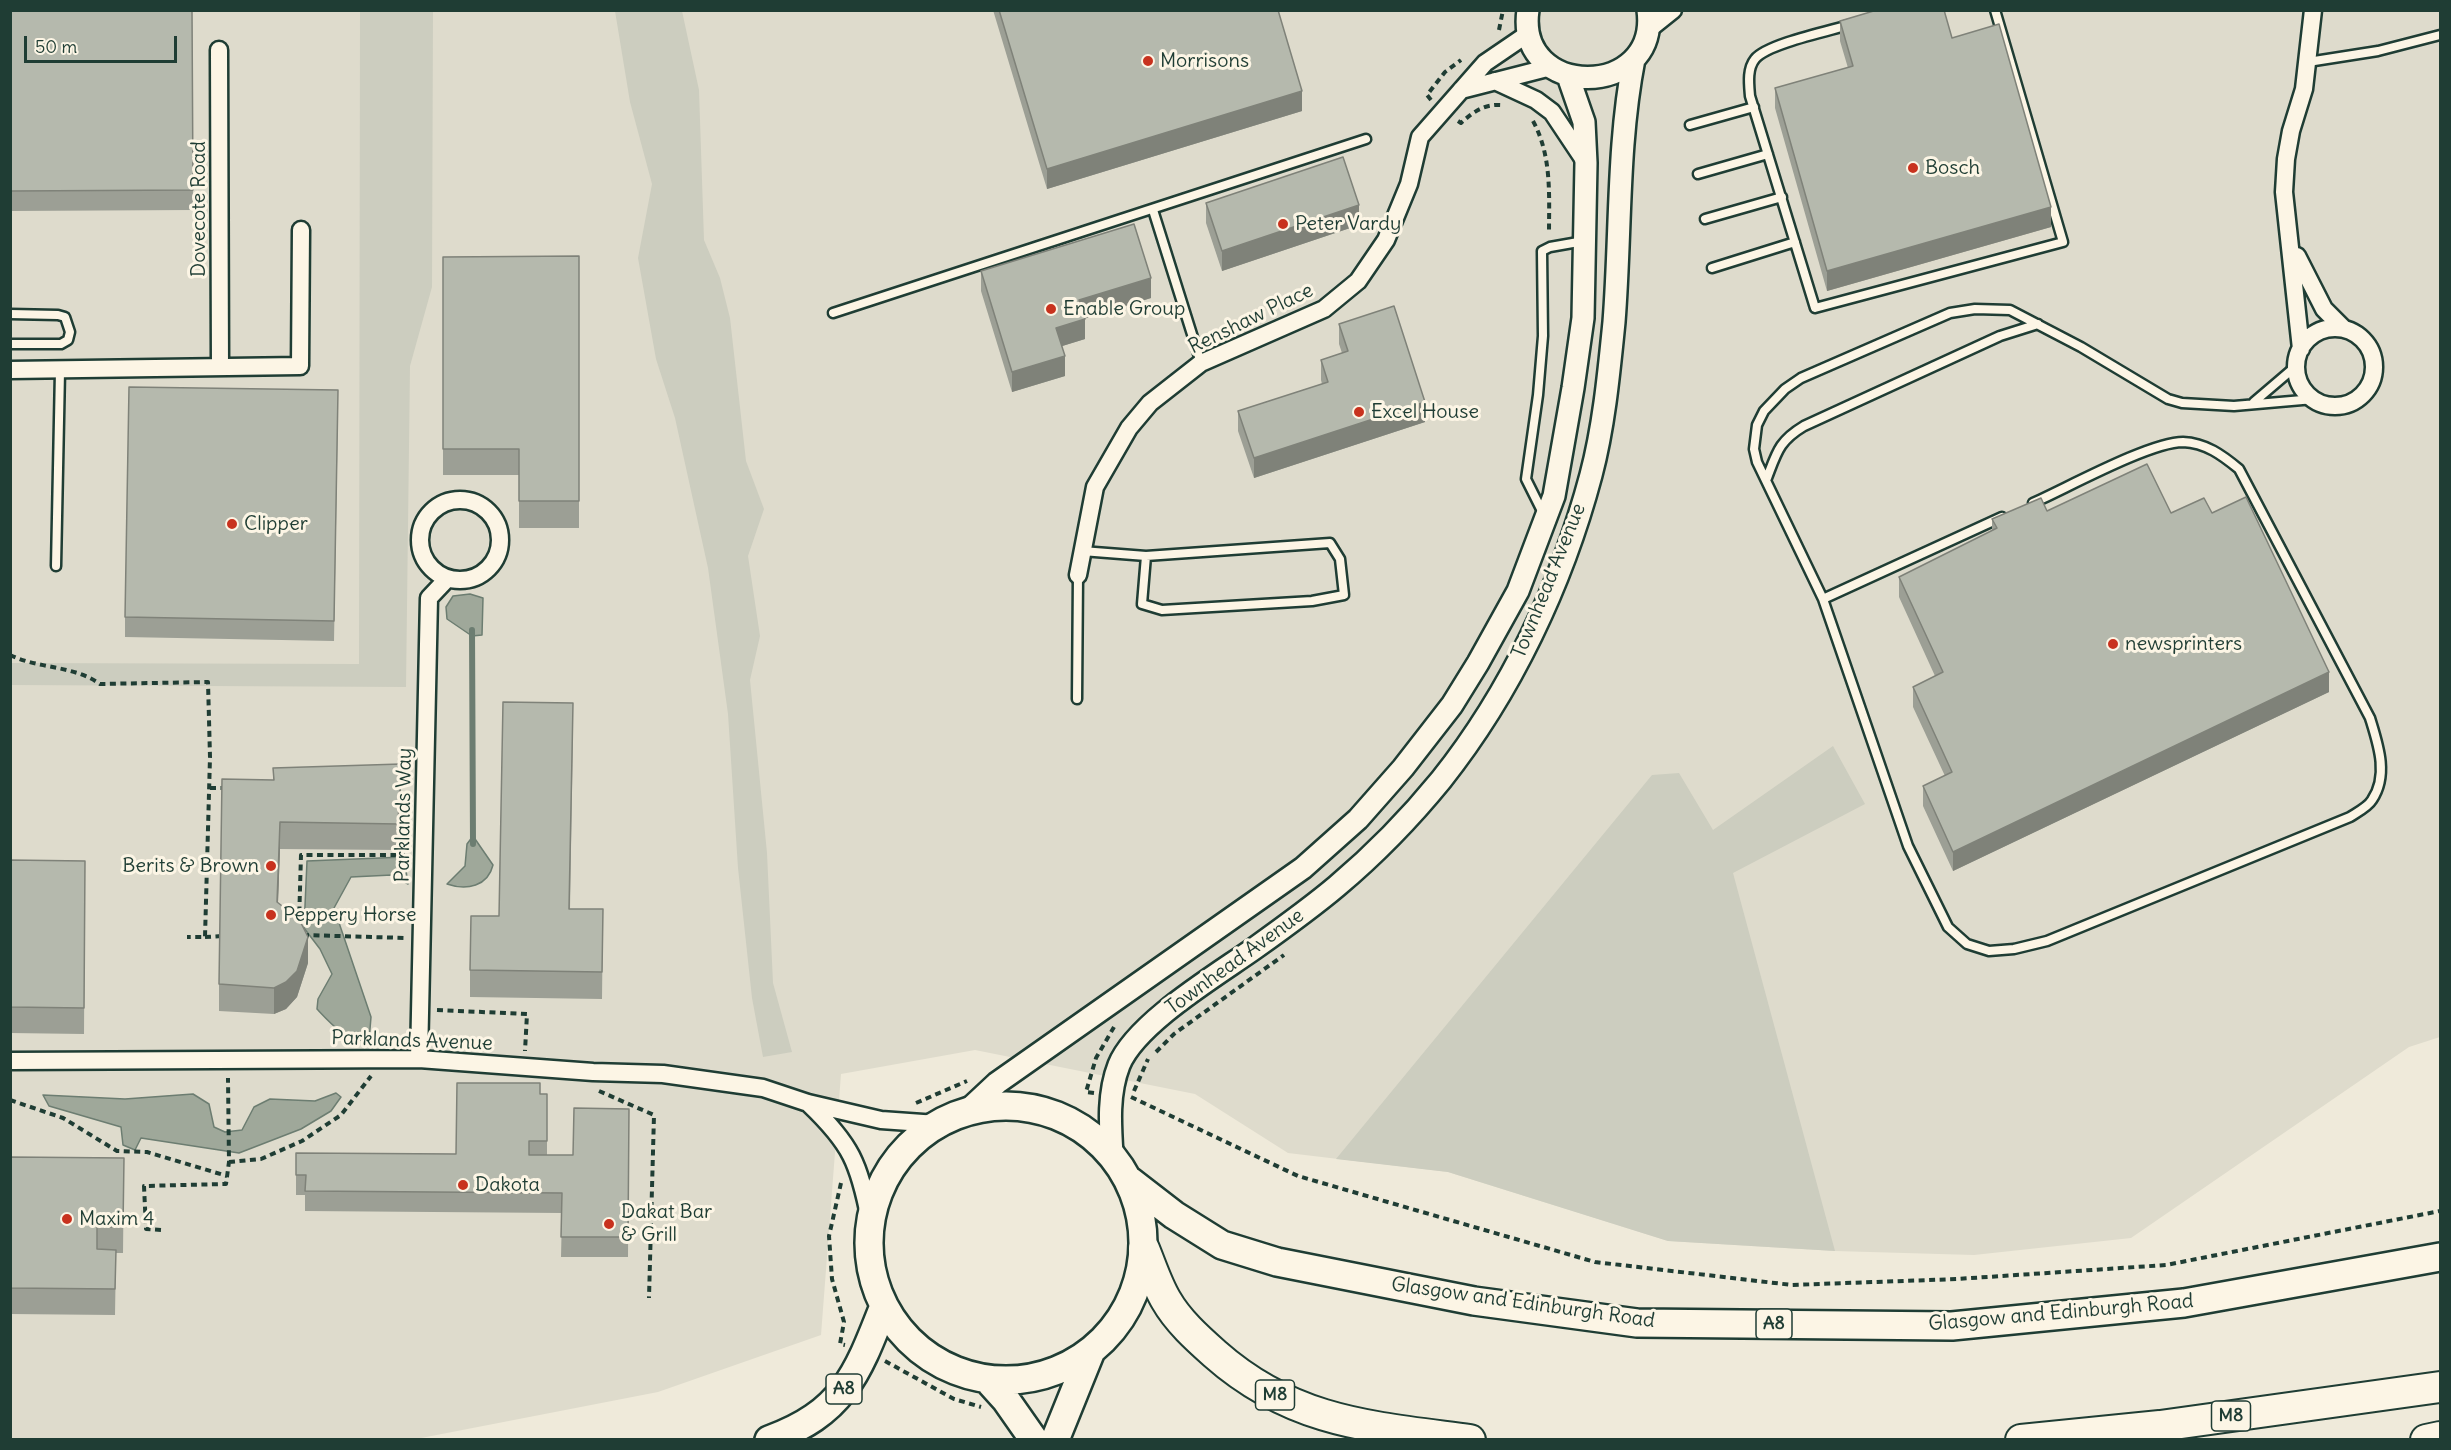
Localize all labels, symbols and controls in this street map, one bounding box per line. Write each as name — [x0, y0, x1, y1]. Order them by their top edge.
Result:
scale bar — [27, 24, 180, 62]
text: 50 m — [35, 35, 77, 58]
place label: Morrisons — [1160, 49, 1249, 73]
marker: Morrisons — [1141, 54, 1155, 68]
street label: Dovecote Road — [187, 141, 211, 277]
place label: Bosch — [1925, 156, 1980, 180]
marker: Bosch — [1906, 161, 1920, 175]
place label: Peter Vardy — [1295, 212, 1401, 236]
marker: Peter Vardy — [1276, 217, 1290, 231]
street label: Renshaw Place — [1185, 278, 1317, 360]
place label: Enable Group — [1063, 297, 1185, 321]
marker: Enable Group — [1044, 302, 1058, 316]
place label: Excel House — [1371, 400, 1479, 424]
marker: Excel House — [1352, 405, 1366, 419]
street label: Townhead Avenue — [1507, 500, 1591, 662]
place label: Clipper — [244, 512, 308, 536]
marker: Clipper — [225, 517, 239, 531]
place label: newsprinters — [2125, 632, 2242, 656]
marker: newsprinters — [2106, 637, 2120, 651]
street label: Parklands Way — [391, 747, 417, 883]
place label: Berits & Brown — [122, 854, 259, 878]
marker: Berits & Brown — [264, 859, 278, 873]
place label: Peppery Horse — [283, 903, 417, 927]
street label: Townhead Avenue — [1161, 904, 1309, 1020]
marker: Peppery Horse — [264, 908, 278, 922]
street label: Parklands Avenue — [331, 1026, 493, 1056]
place label: Dakota — [475, 1173, 540, 1197]
marker: Dakota — [456, 1178, 470, 1192]
place label: Dakat Bar & Grill — [621, 1200, 712, 1247]
place label: Maxim 4 — [79, 1207, 155, 1231]
marker: Maxim 4 — [60, 1212, 74, 1226]
marker: Dakat Bar & Grill — [602, 1217, 616, 1231]
street label: Glasgow and Edinburgh Road — [1390, 1273, 1656, 1333]
street label: Glasgow and Edinburgh Road — [1927, 1289, 2195, 1337]
road number: A8 — [1756, 1309, 1792, 1339]
road number: A8 — [826, 1374, 862, 1404]
road number: M8 — [1256, 1380, 1294, 1410]
road number: M8 — [2212, 1401, 2250, 1431]

